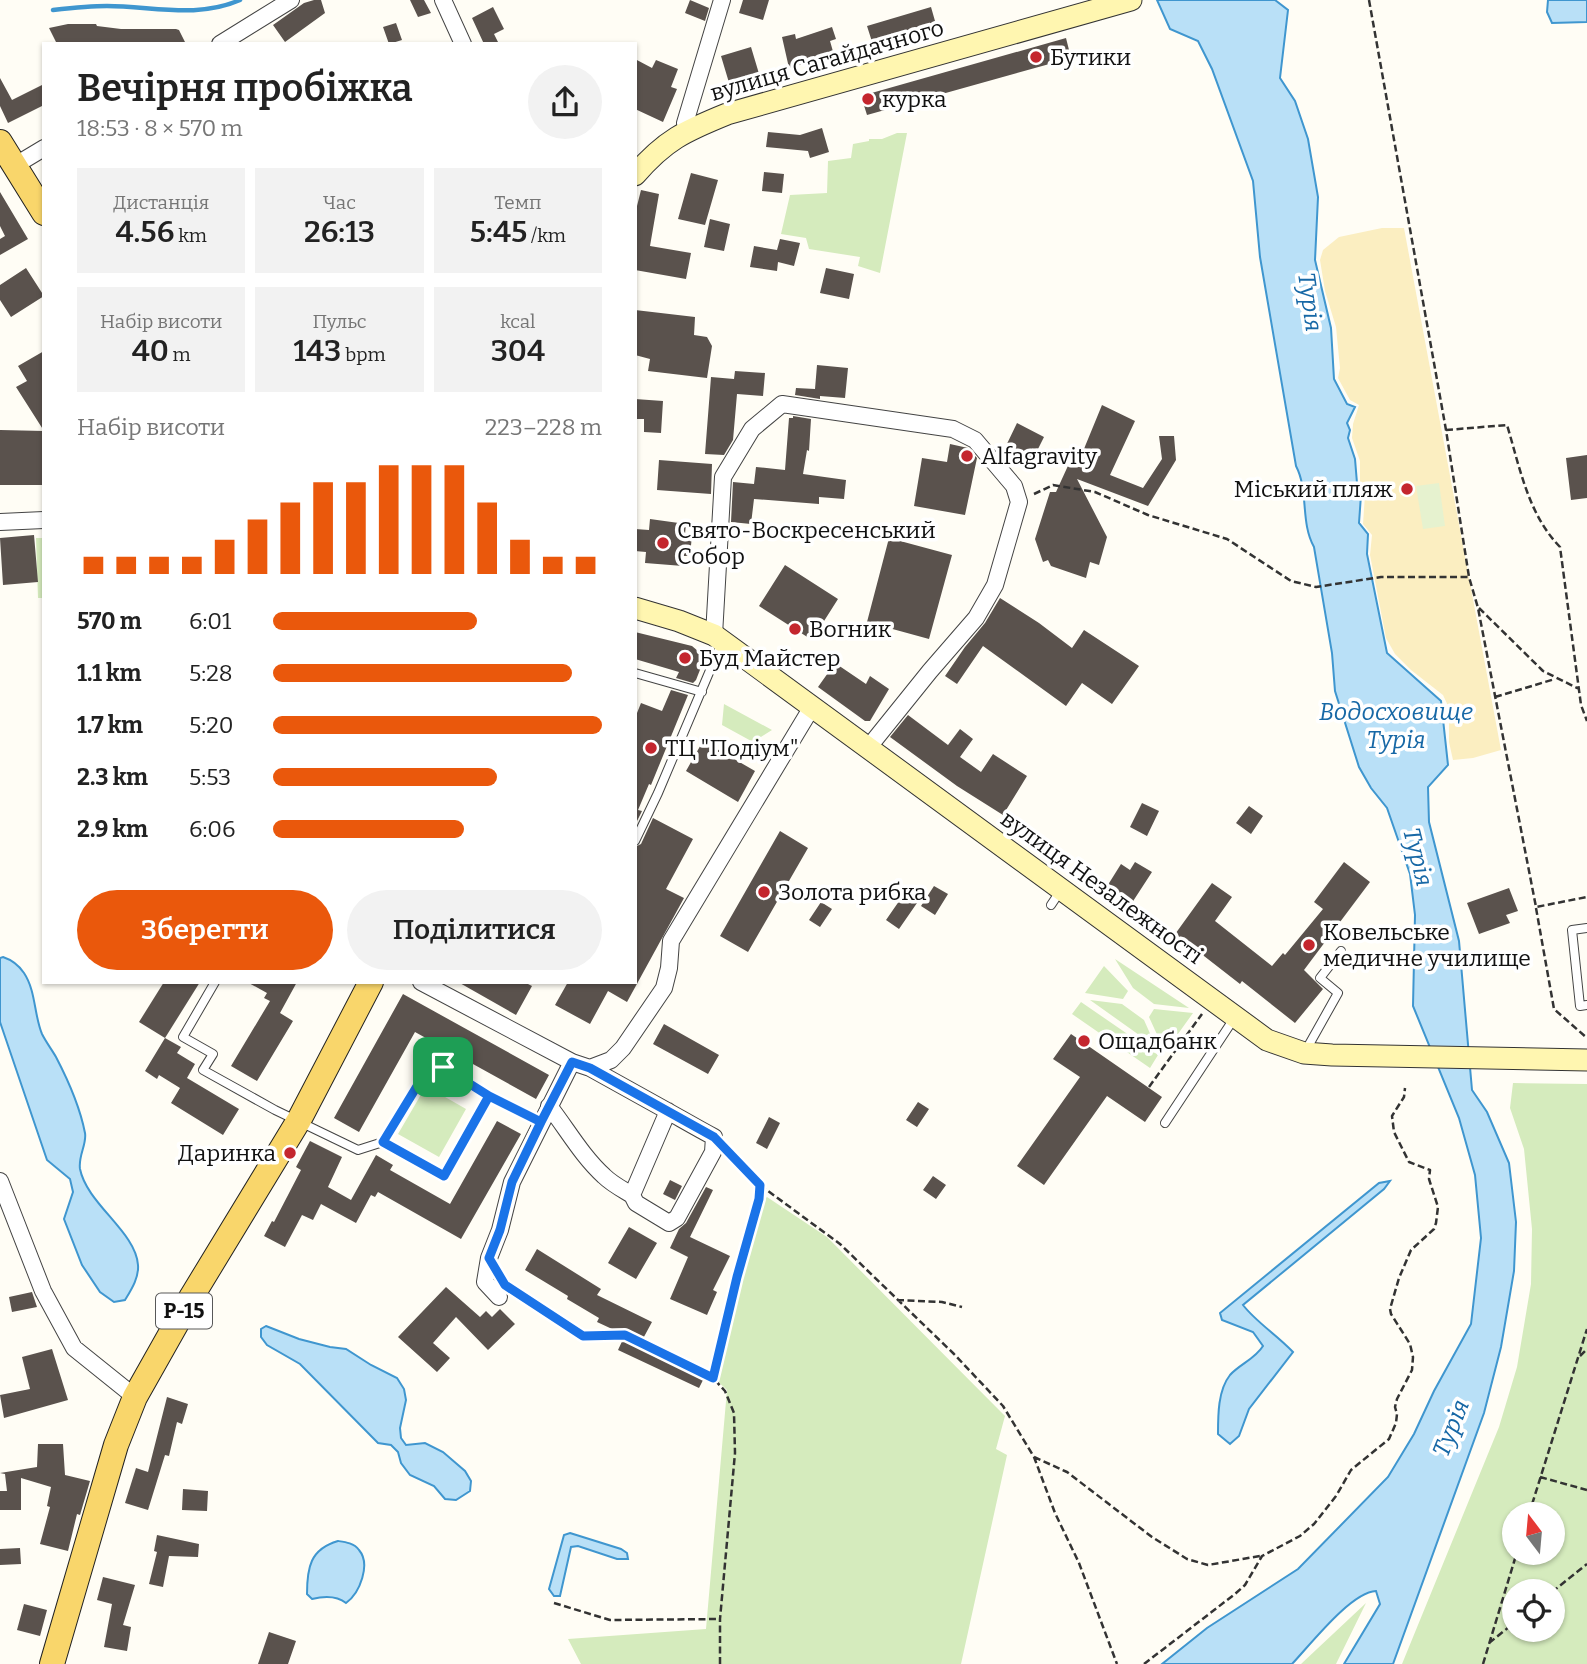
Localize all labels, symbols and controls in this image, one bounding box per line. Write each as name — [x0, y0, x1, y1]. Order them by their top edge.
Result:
street label: вулиця Сагайдачного — [707, 13, 947, 107]
place label: Бутики — [1050, 43, 1131, 71]
marker: Бутики — [1028, 49, 1044, 65]
text: Вечірня пробіжка — [77, 65, 413, 111]
button: share — [528, 65, 602, 139]
place label: курка — [882, 85, 947, 113]
marker: курка — [860, 91, 876, 107]
text: 18:53 · 8 × 570 m — [77, 114, 243, 142]
text: Дистанція — [113, 191, 209, 214]
text: Час — [323, 191, 356, 214]
text: Темп — [494, 191, 542, 214]
text: 4.56 — [116, 214, 174, 250]
text: 26:13 — [304, 214, 375, 250]
text: 5:45 — [470, 214, 527, 250]
text: km — [174, 224, 207, 247]
text: /km — [527, 224, 566, 247]
water label: Турія — [1292, 271, 1328, 333]
text: Набір висоти — [100, 310, 222, 333]
text: Пульс — [312, 310, 367, 333]
text: kcal — [500, 310, 536, 333]
text: 40 — [132, 333, 169, 369]
text: 143 — [293, 333, 341, 369]
text: 304 — [491, 333, 545, 369]
text: m — [169, 343, 191, 366]
text: bpm — [341, 343, 386, 366]
text: Набір висоти — [77, 413, 225, 441]
text: 223–228 m — [485, 413, 602, 441]
place label: Alfagravity — [981, 442, 1098, 470]
marker: Alfagravity — [959, 448, 975, 464]
place label: Міський пляж — [1234, 475, 1393, 503]
marker: Міський пляж — [1399, 481, 1415, 497]
place label: Свято-Воскресенський Собор — [677, 516, 936, 570]
marker: Свято-Воскресенський Собор — [655, 535, 671, 551]
text: 570 m — [77, 607, 142, 635]
text: 6:01 — [189, 607, 231, 635]
place label: Вогник — [809, 615, 892, 643]
marker: Вогник — [787, 621, 803, 637]
place label: Буд Майстер — [699, 644, 841, 672]
marker: Буд Майстер — [677, 650, 693, 666]
text: 1.1 km — [77, 659, 141, 687]
text: 5:28 — [189, 659, 232, 687]
water label: Водосховище Турія — [1319, 698, 1473, 754]
text: 1.7 km — [77, 711, 143, 739]
text: 5:20 — [189, 711, 233, 739]
place label: ТЦ "Подіум" — [665, 734, 799, 762]
marker: ТЦ "Подіум" — [643, 740, 659, 756]
text: 2.3 km — [77, 763, 148, 791]
text: 5:53 — [189, 763, 231, 791]
street label: вулиця Незалежності — [996, 804, 1209, 970]
text: 2.9 km — [77, 815, 148, 843]
text: 6:06 — [189, 815, 236, 843]
water label: Турія — [1397, 825, 1439, 889]
place label: Золота рибка — [778, 878, 927, 906]
marker: Золота рибка — [756, 884, 772, 900]
button: Зберегти — [77, 890, 333, 970]
button: Поділитися — [347, 890, 602, 970]
place label: Ковельське медичне училище — [1323, 918, 1531, 972]
marker: Ковельське медичне училище — [1301, 937, 1317, 953]
place label: Ощадбанк — [1098, 1027, 1217, 1055]
marker: Ощадбанк — [1076, 1033, 1092, 1049]
pin — [413, 1037, 473, 1097]
icon: arrive — [424, 1048, 462, 1086]
place label: Даринка — [178, 1139, 276, 1167]
marker: Даринка — [282, 1145, 298, 1161]
road number: Р-15 — [156, 1294, 212, 1328]
water label: Турія — [1427, 1395, 1475, 1461]
north arrow — [1502, 1502, 1564, 1564]
map controls — [1502, 1502, 1565, 1642]
button: locate — [1502, 1579, 1565, 1642]

